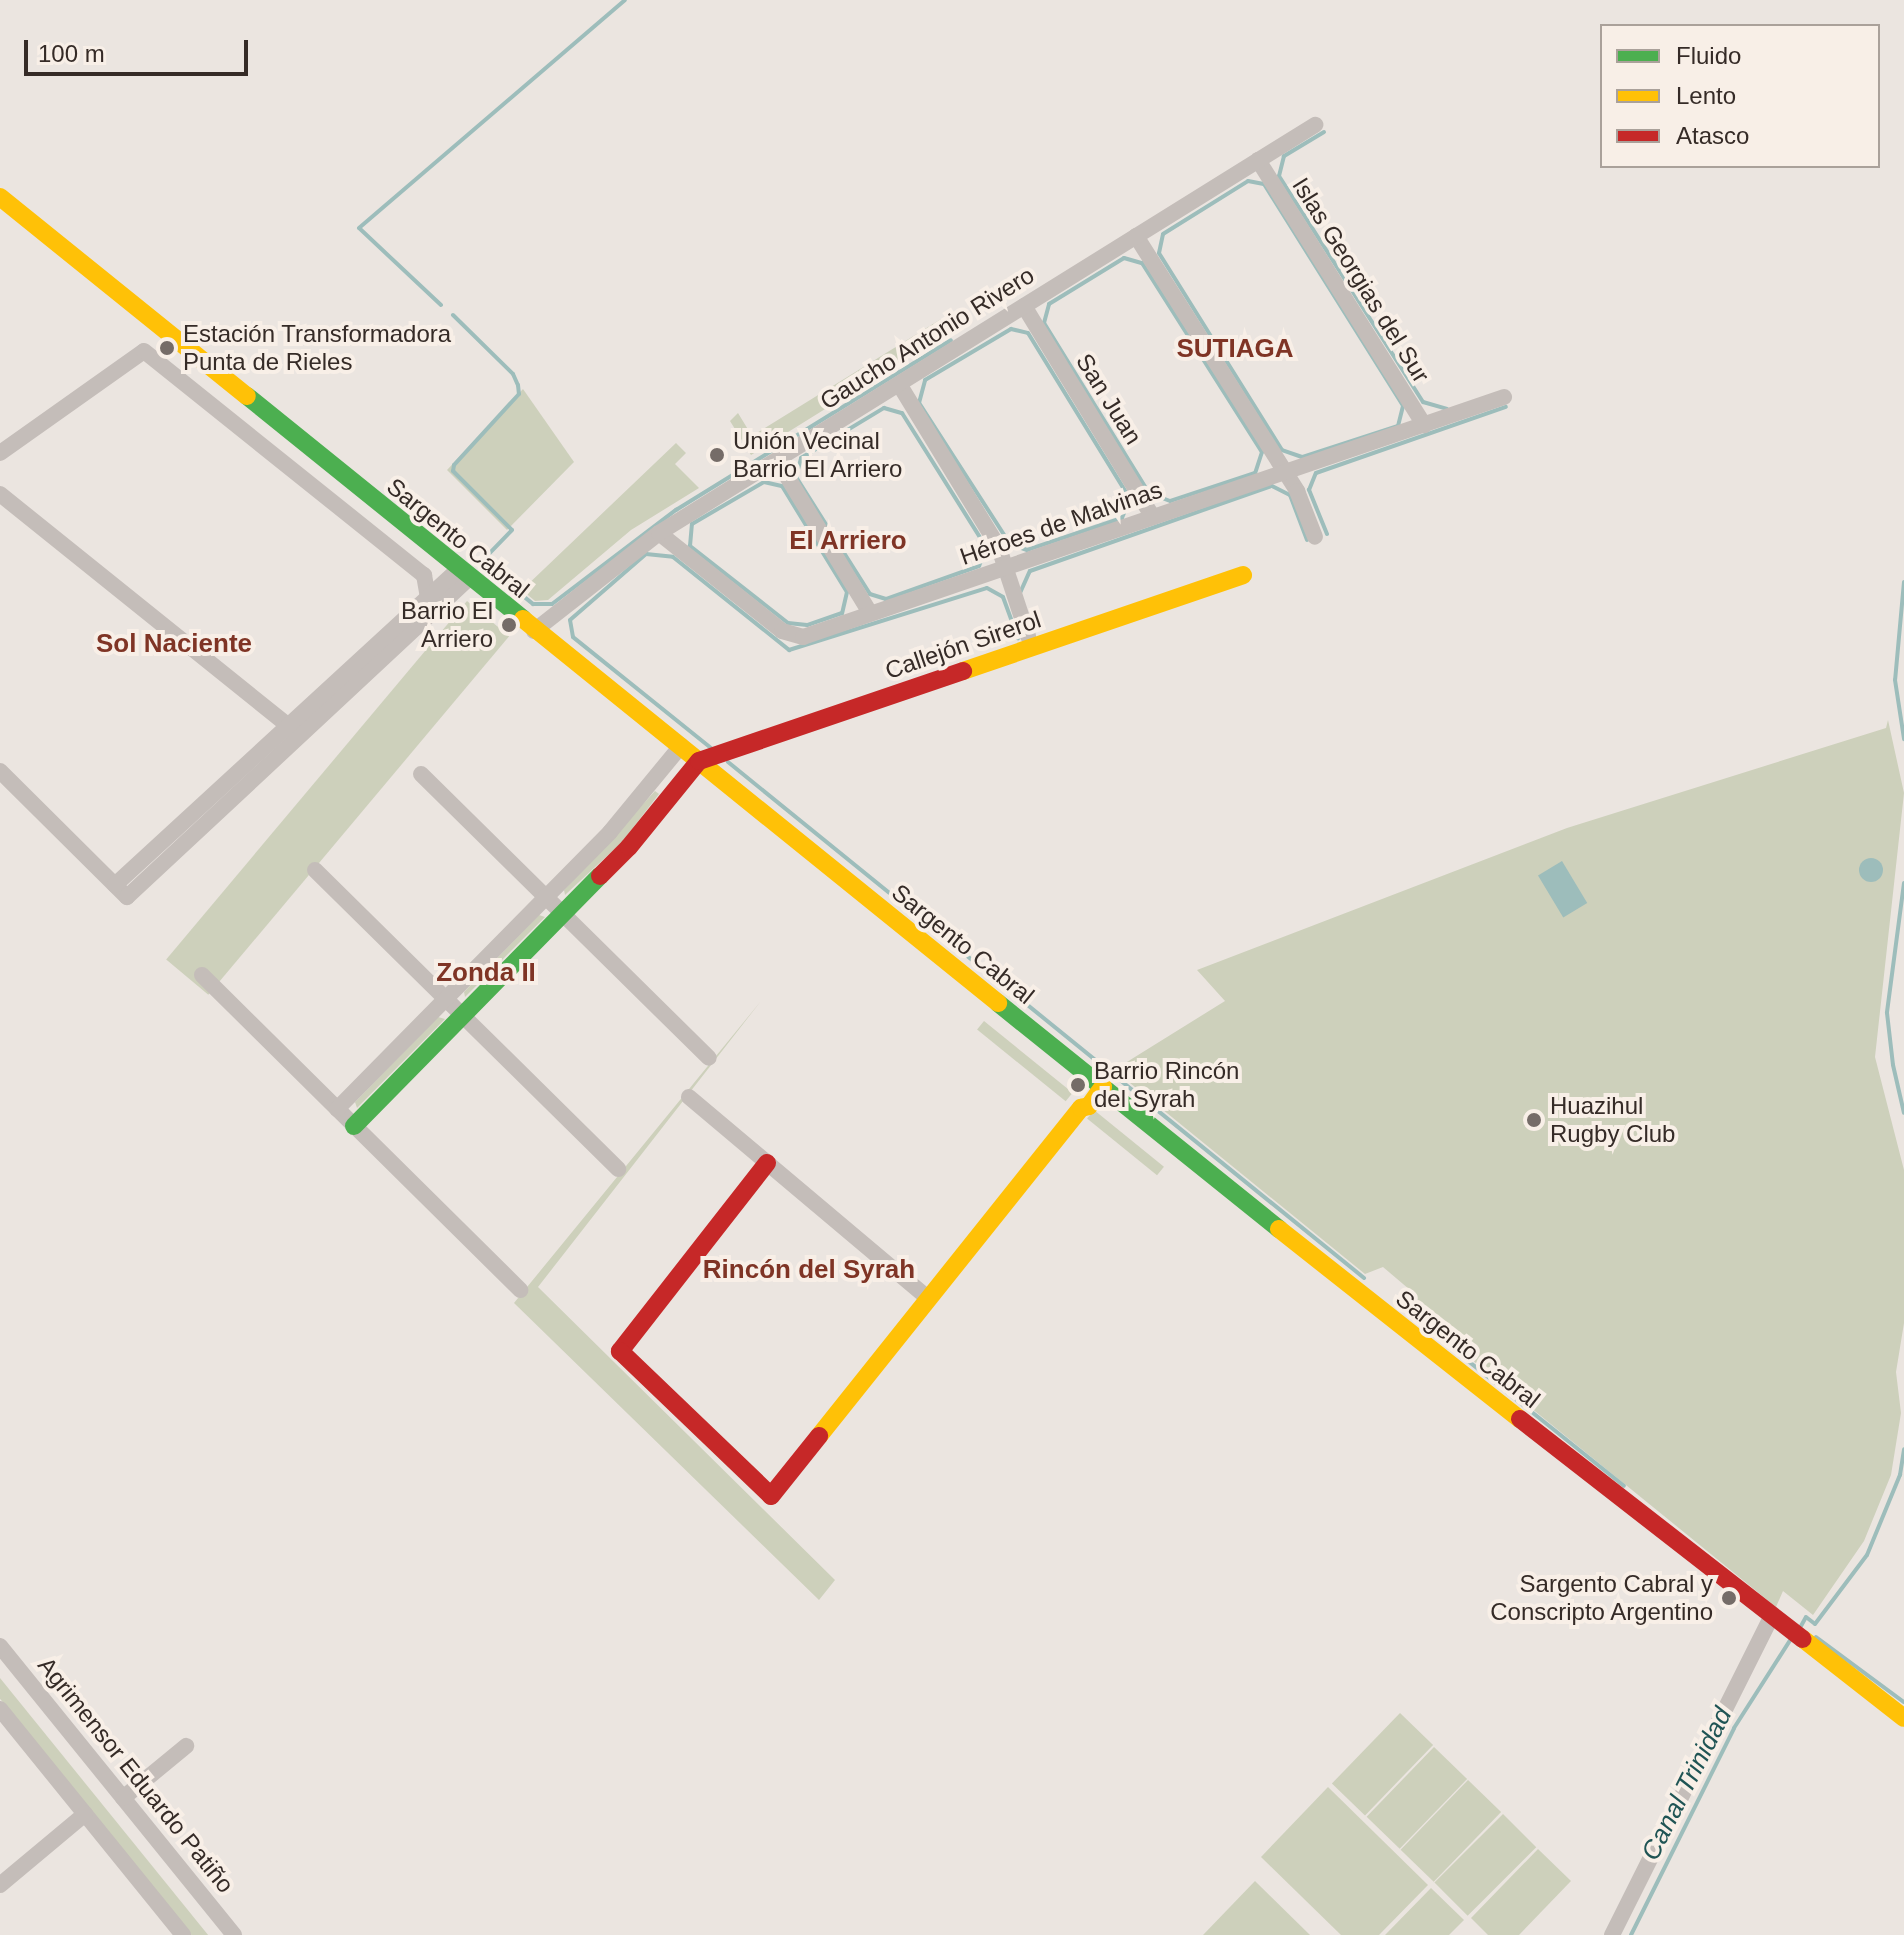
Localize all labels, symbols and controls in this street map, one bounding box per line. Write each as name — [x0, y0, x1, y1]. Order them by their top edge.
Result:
scale bar — [28, 24, 252, 74]
legend — [1600, 24, 1880, 168]
text: 100 m — [38, 40, 105, 67]
text: Fluido — [1676, 42, 1741, 69]
text: Lento — [1676, 82, 1736, 109]
text: Atasco — [1676, 122, 1749, 149]
street label: Islas Georgias del Sur — [1286, 172, 1436, 388]
street label: Gaucho Antonio Rivero — [814, 260, 1040, 416]
place label: Estación Transformadora Punta de Rieles — [183, 320, 452, 376]
district label: SUTIAGA — [1176, 333, 1294, 365]
marker: Estación Transformadora Punta de Rieles — [158, 339, 176, 357]
street label: San Juan — [1070, 348, 1148, 450]
place label: Unión Vecinal Barrio El Arriero — [733, 427, 904, 483]
marker: Unión Vecinal Barrio El Arriero — [708, 446, 726, 464]
street label: Sargento Cabral — [381, 472, 535, 604]
street label: Héroes de Malvinas — [956, 475, 1166, 571]
district label: El Arriero — [789, 525, 907, 557]
place label: Barrio El Arriero — [401, 597, 493, 653]
street label: Callejón Sirerol — [881, 605, 1045, 685]
marker: Barrio El Arriero — [500, 616, 518, 634]
district label: Sol Naciente — [96, 628, 252, 660]
street label: Sargento Cabral — [886, 878, 1040, 1010]
district label: Zonda II — [436, 957, 536, 989]
place label: Barrio Rincón del Syrah — [1094, 1057, 1239, 1113]
marker: Barrio Rincón del Syrah — [1069, 1076, 1087, 1094]
place label: Huazihul Rugby Club — [1550, 1092, 1675, 1148]
marker: Huazihul Rugby Club — [1525, 1111, 1543, 1129]
district label: Rincón del Syrah — [703, 1254, 915, 1286]
street label: Sargento Cabral — [1390, 1284, 1546, 1414]
place label: Sargento Cabral y Conscripto Argentino — [1489, 1570, 1713, 1626]
marker: Sargento Cabral y Conscripto Argentino — [1720, 1589, 1738, 1607]
street label: Agrimensor Eduardo Patiño — [32, 1651, 240, 1899]
water label: Canal Trinidad — [1635, 1702, 1739, 1866]

